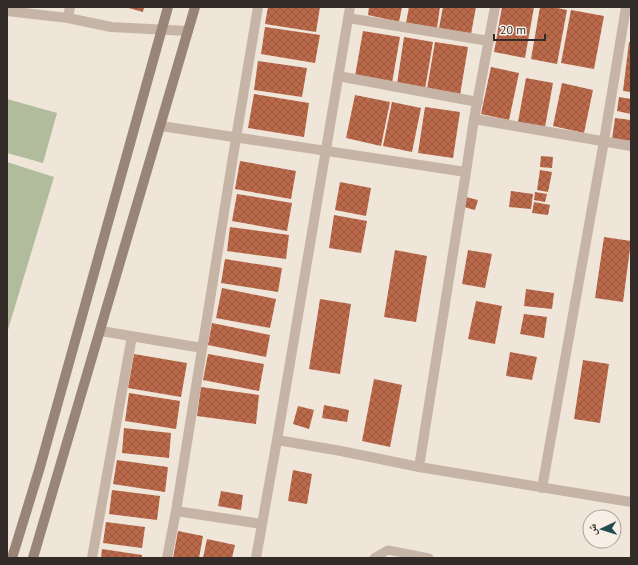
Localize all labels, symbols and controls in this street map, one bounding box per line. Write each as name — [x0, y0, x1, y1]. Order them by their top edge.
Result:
scale bar — [494, 16, 545, 42]
text: 20 m — [500, 22, 526, 37]
north arrow — [582, 509, 622, 549]
text: ش — [585, 523, 600, 536]

